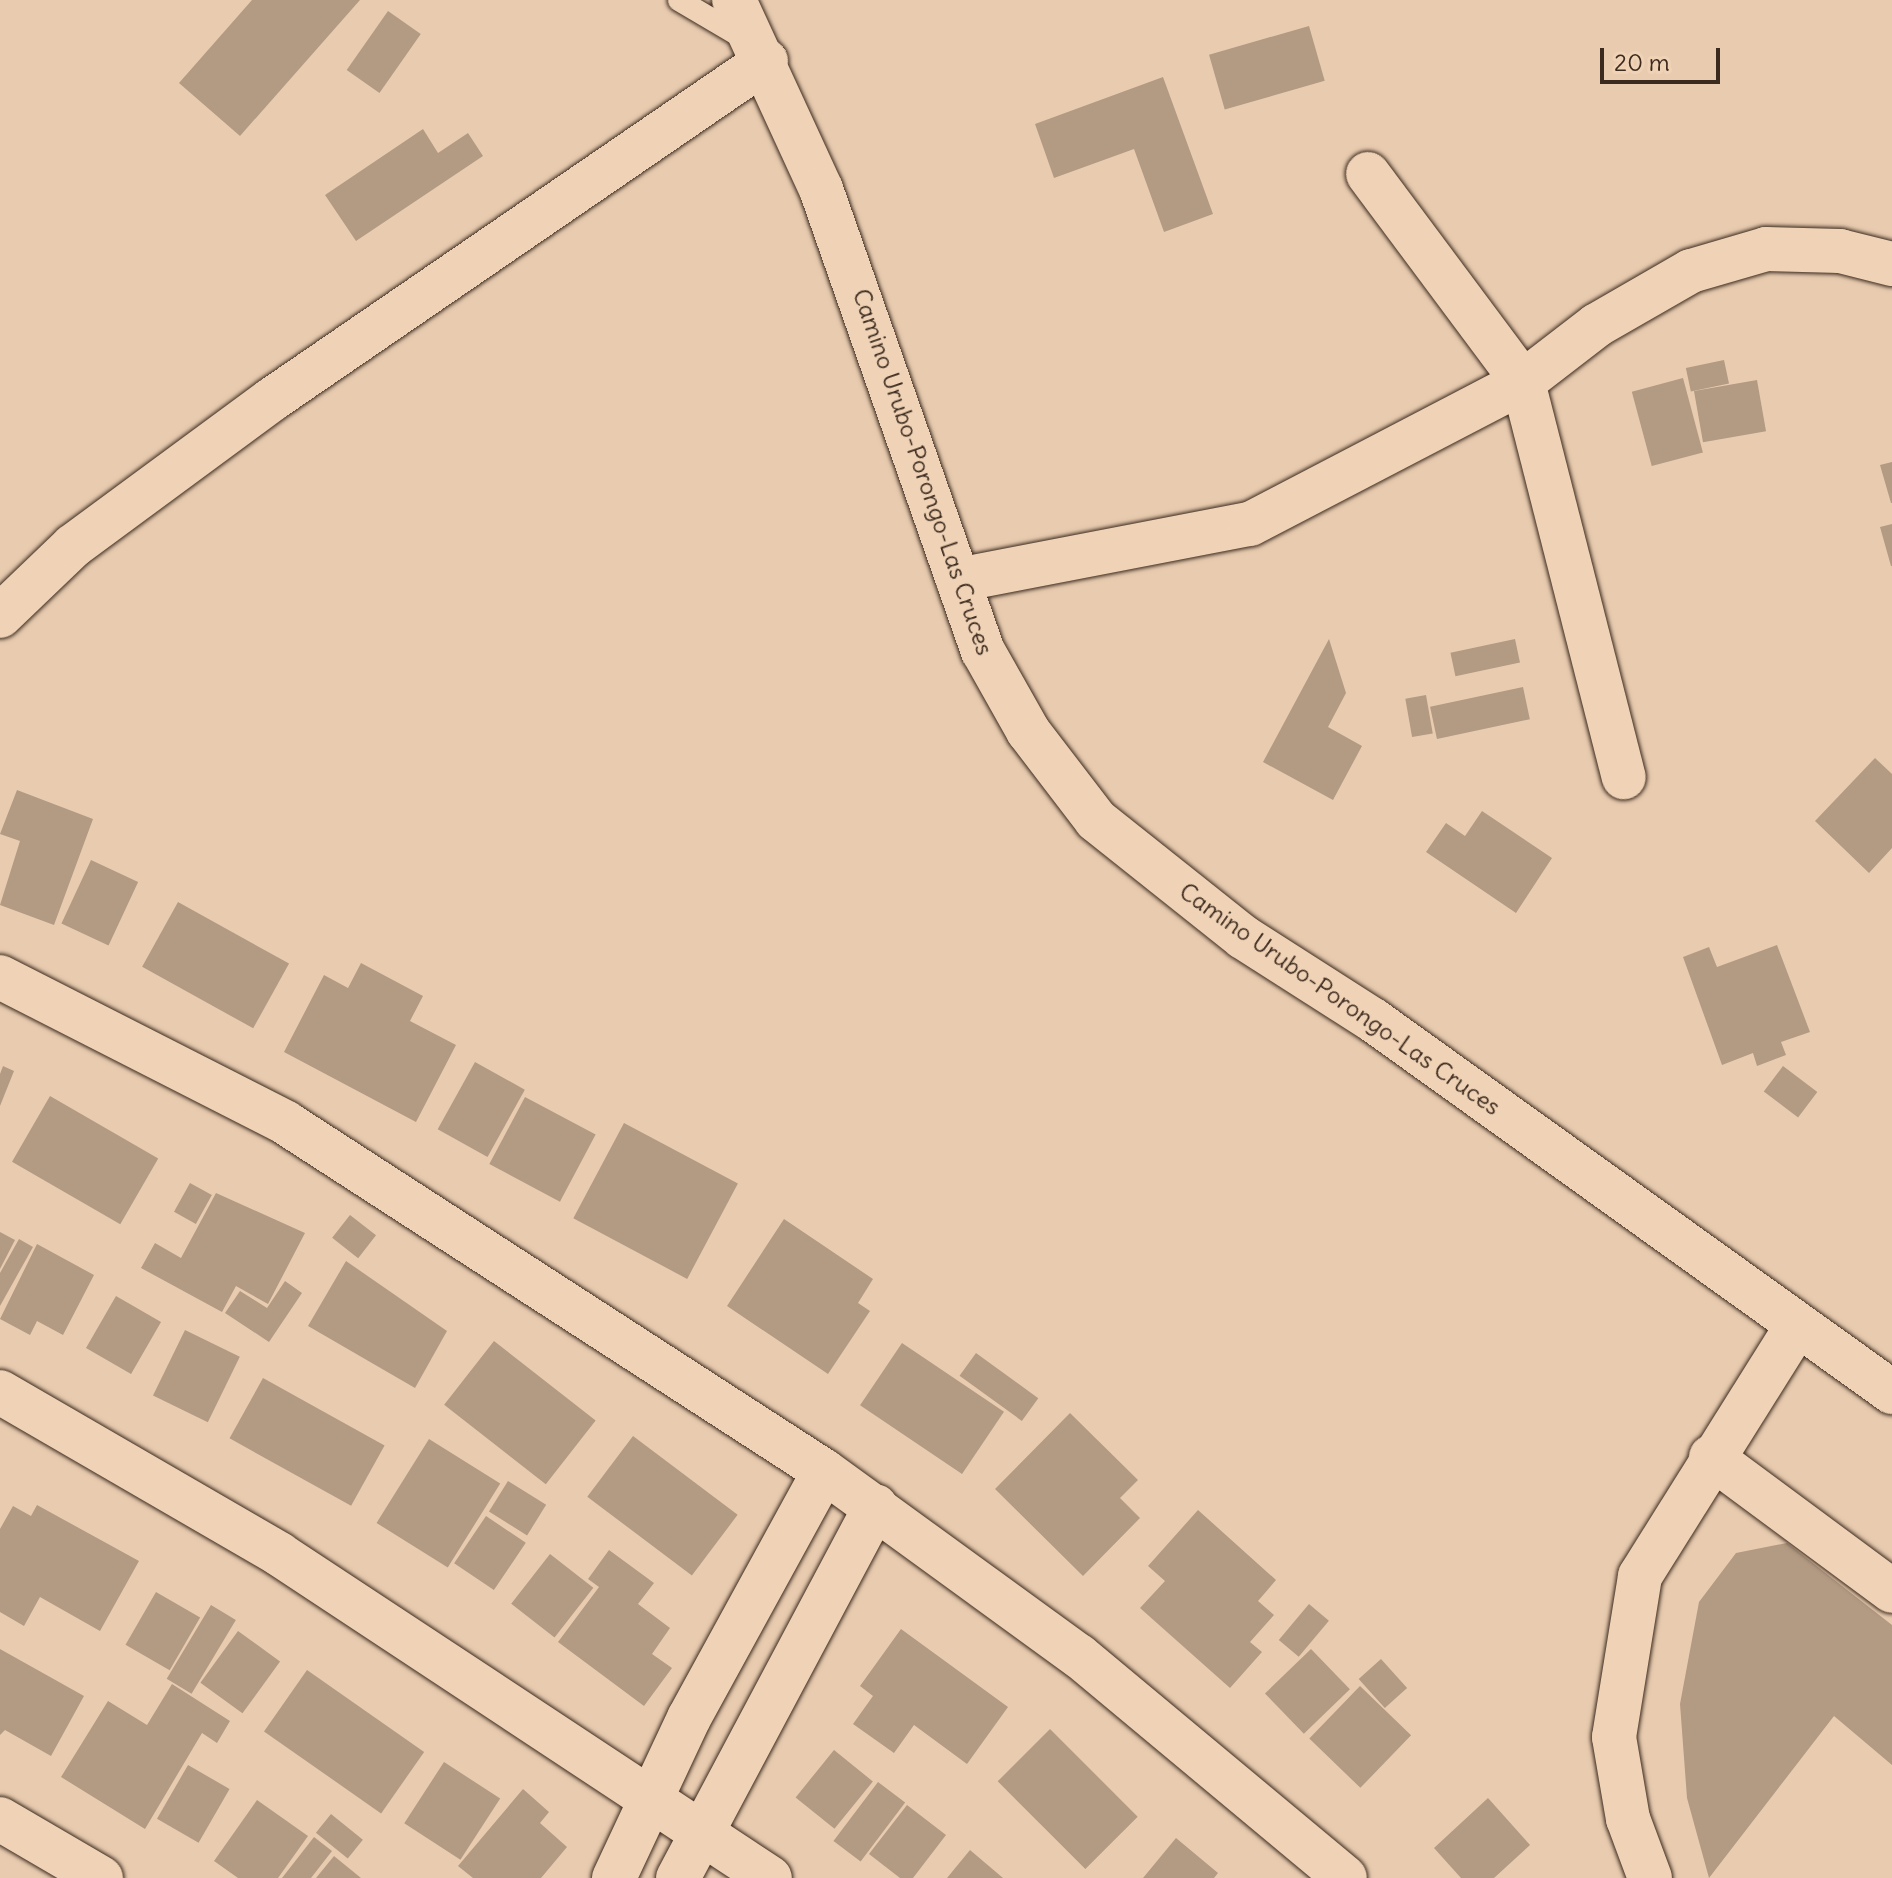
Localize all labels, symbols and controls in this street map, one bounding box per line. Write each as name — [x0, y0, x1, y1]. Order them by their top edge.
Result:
scale bar — [1604, 32, 1724, 82]
text: 20 m — [1614, 47, 1670, 77]
street label: Camino Urubo-Porongo-Las Cruces — [847, 285, 999, 659]
street label: Camino Urubo-Porongo-Las Cruces — [1174, 877, 1506, 1121]

